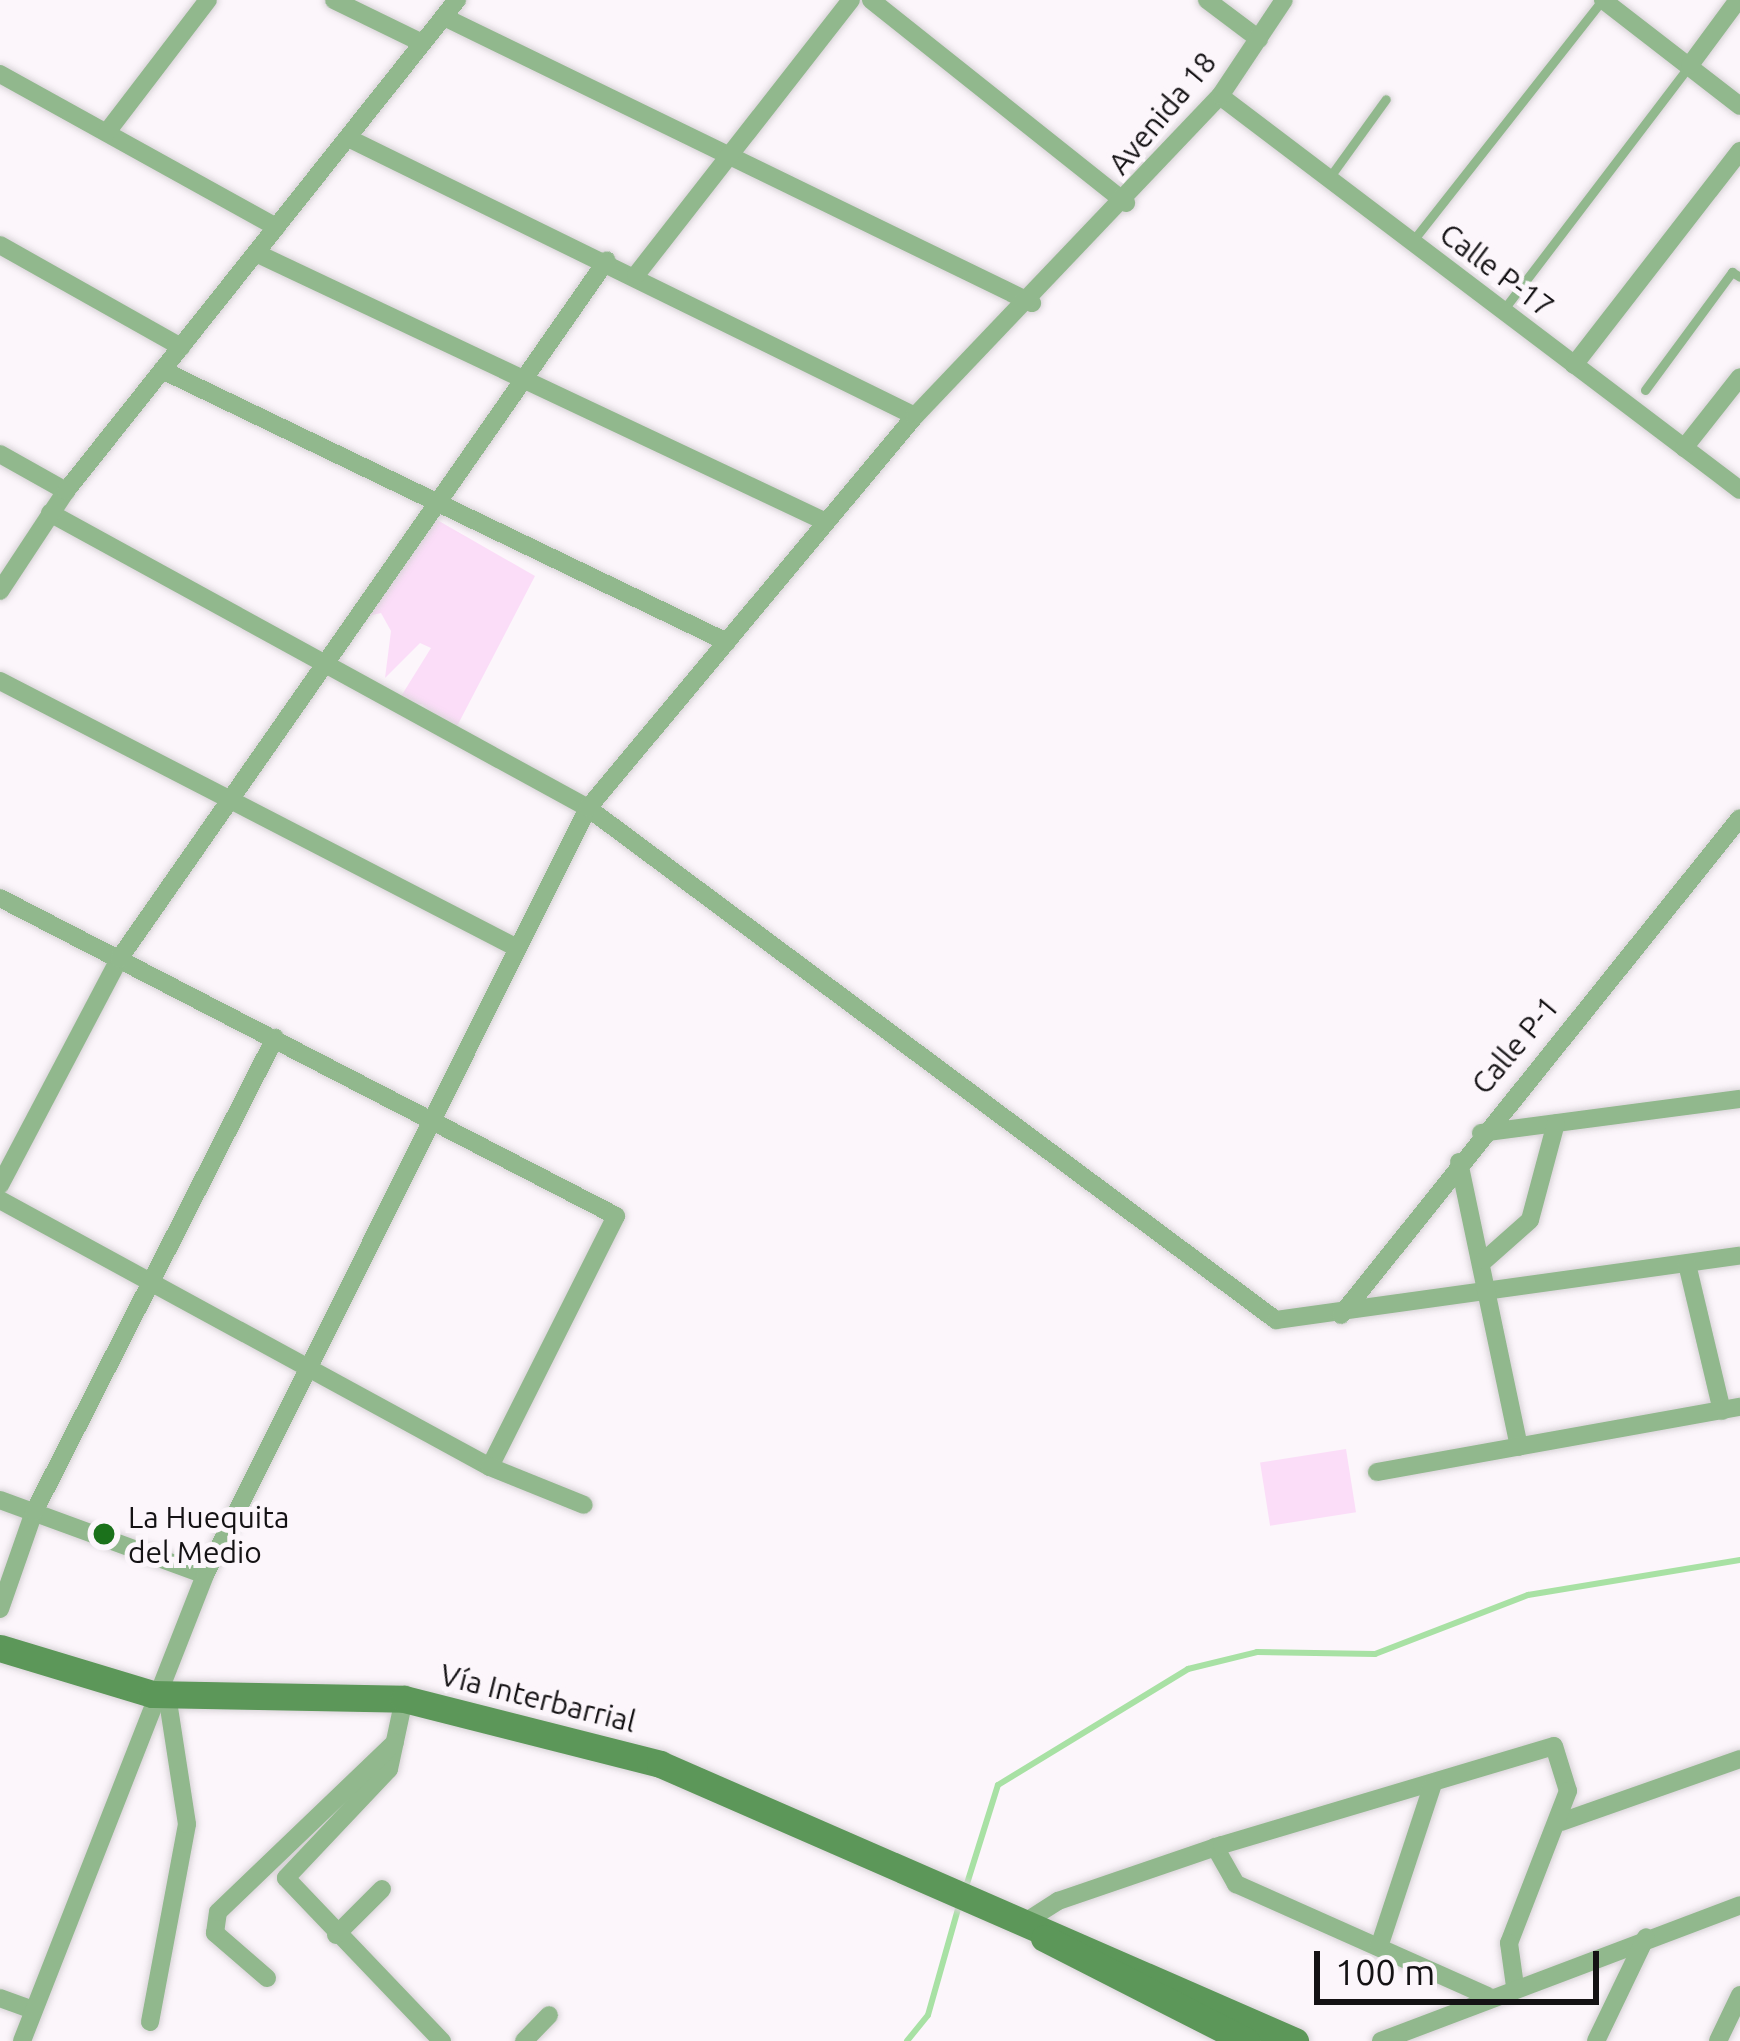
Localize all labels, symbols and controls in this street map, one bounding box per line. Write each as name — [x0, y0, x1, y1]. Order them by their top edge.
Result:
street label: Avenida 18 — [1101, 45, 1223, 181]
street label: Calle P-17 — [1433, 215, 1561, 325]
street label: Calle P-1 — [1464, 989, 1566, 1101]
place label: La Huequita del Medio — [128, 1499, 289, 1570]
marker: La Huequita del Medio — [91, 1521, 117, 1547]
street label: Vía Interbarrial — [436, 1656, 640, 1740]
scale bar — [1320, 1927, 1605, 2001]
text: 100 m — [1335, 1951, 1435, 1992]

